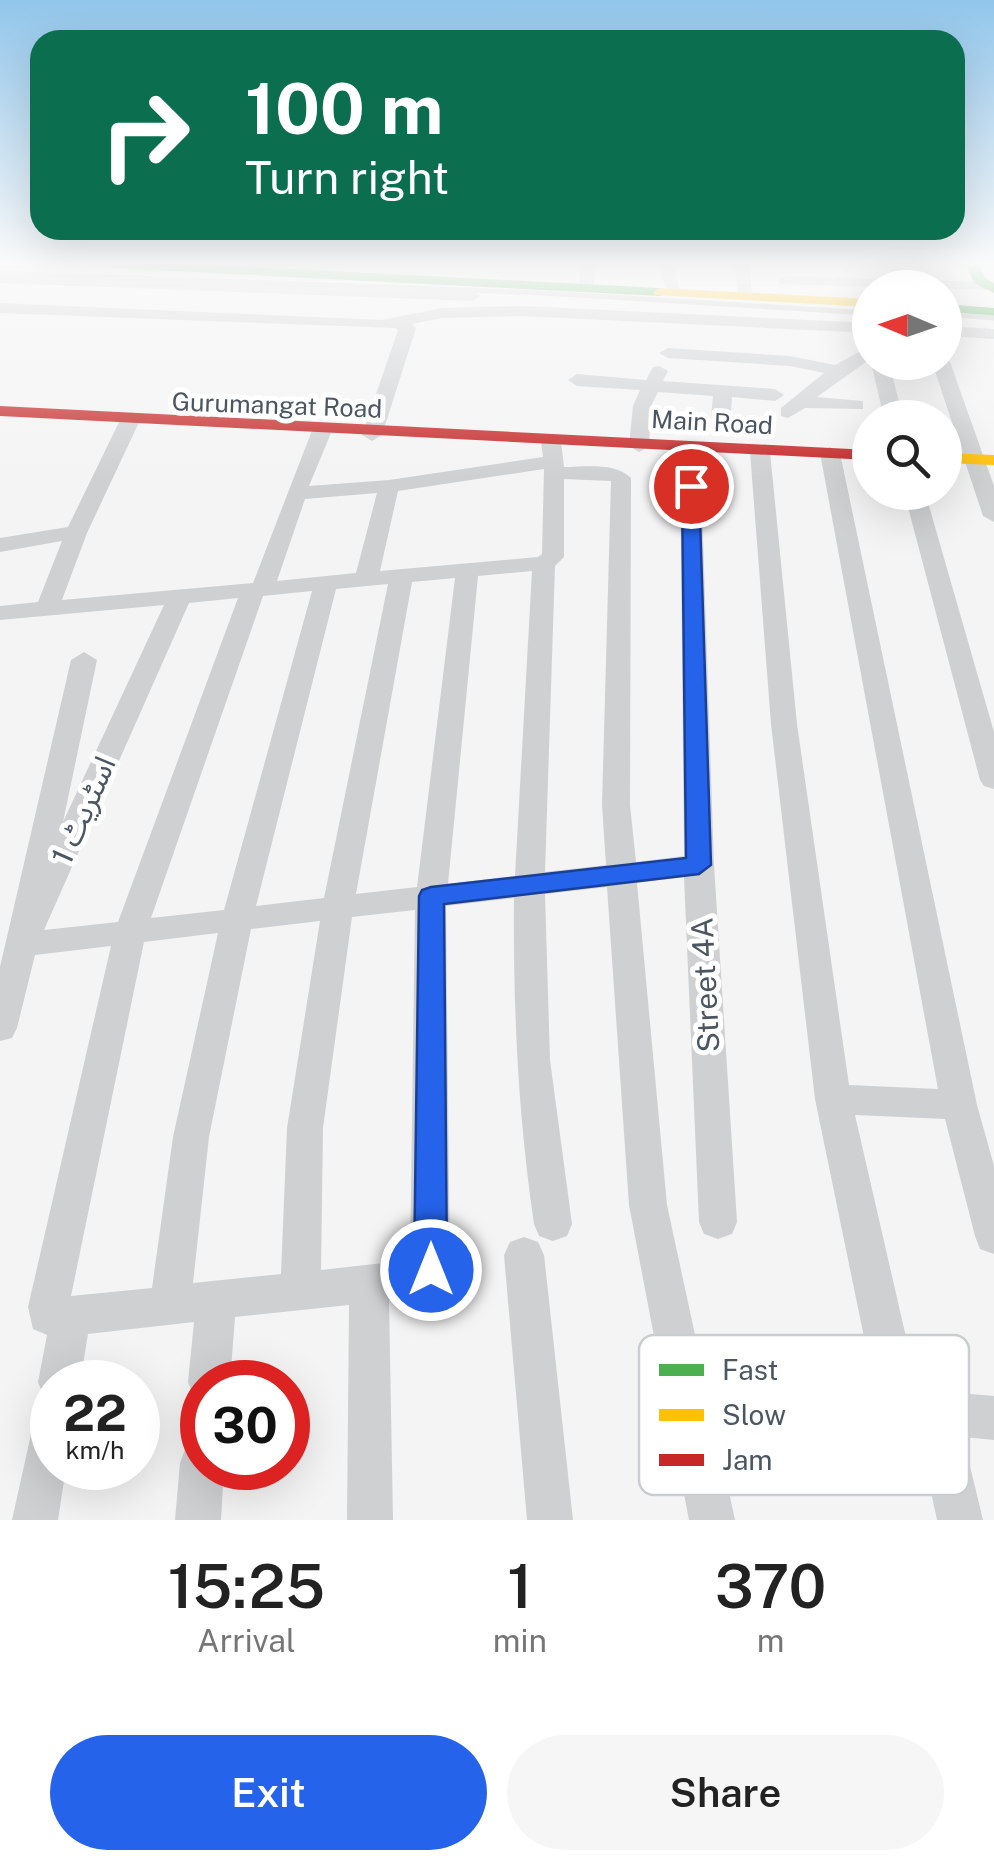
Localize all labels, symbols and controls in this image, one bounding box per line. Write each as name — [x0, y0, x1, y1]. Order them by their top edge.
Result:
text: 100 m — [245, 67, 443, 150]
icon: right — [80, 70, 210, 200]
text: Turn right — [245, 151, 449, 204]
north arrow — [852, 270, 962, 380]
map controls — [852, 270, 962, 510]
street label: Gurumangat Road — [171, 386, 383, 424]
button: search — [852, 400, 962, 510]
street label: Main Road — [650, 404, 774, 440]
pin — [649, 444, 734, 529]
icon: arrive — [664, 459, 719, 514]
street label: اسٹریٹ 1 — [43, 751, 123, 869]
street label: Street 4A — [683, 917, 727, 1053]
position arrow — [379, 1218, 483, 1322]
legend — [639, 1335, 969, 1495]
text: Fast — [722, 1353, 778, 1386]
speed limit sign: 30 — [180, 1360, 310, 1490]
text: 22 — [63, 1383, 127, 1442]
text: Slow — [722, 1398, 786, 1431]
text: km/h — [66, 1435, 124, 1465]
text: Jam — [722, 1443, 773, 1476]
text: 15:25 — [168, 1551, 325, 1622]
text: 1 — [507, 1551, 532, 1622]
text: 370 — [715, 1551, 826, 1622]
text: Arrival — [197, 1622, 296, 1659]
text: min — [493, 1622, 547, 1659]
text: m — [757, 1622, 784, 1659]
button: Exit — [50, 1735, 487, 1850]
button: Share — [507, 1735, 944, 1850]

